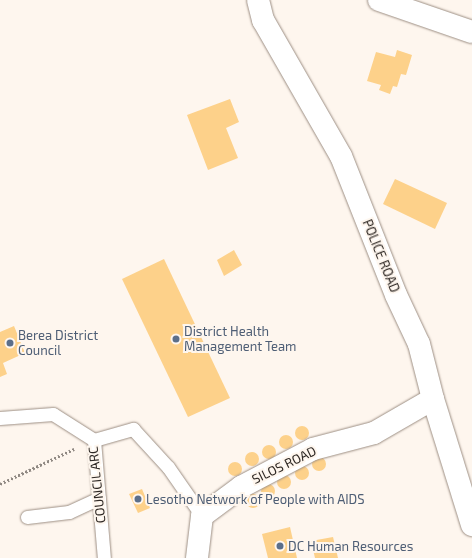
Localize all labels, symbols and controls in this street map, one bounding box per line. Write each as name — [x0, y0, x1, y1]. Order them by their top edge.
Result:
street label: POLICE ROAD — [359, 217, 403, 295]
place label: District Health Management Team — [184, 324, 297, 355]
place label: Berea District Council — [18, 328, 98, 359]
marker: District Health Management Team — [171, 334, 181, 344]
marker: Berea District Council — [5, 338, 15, 348]
street label: SILOS ROAD — [249, 443, 319, 487]
street label: COUNCIL ARC — [85, 446, 109, 524]
place label: Lesotho Network of People with AIDS — [146, 491, 365, 507]
marker: Lesotho Network of People with AIDS — [133, 494, 143, 504]
place label: DC Human Resources — [288, 538, 413, 554]
marker: DC Human Resources — [275, 541, 285, 551]

